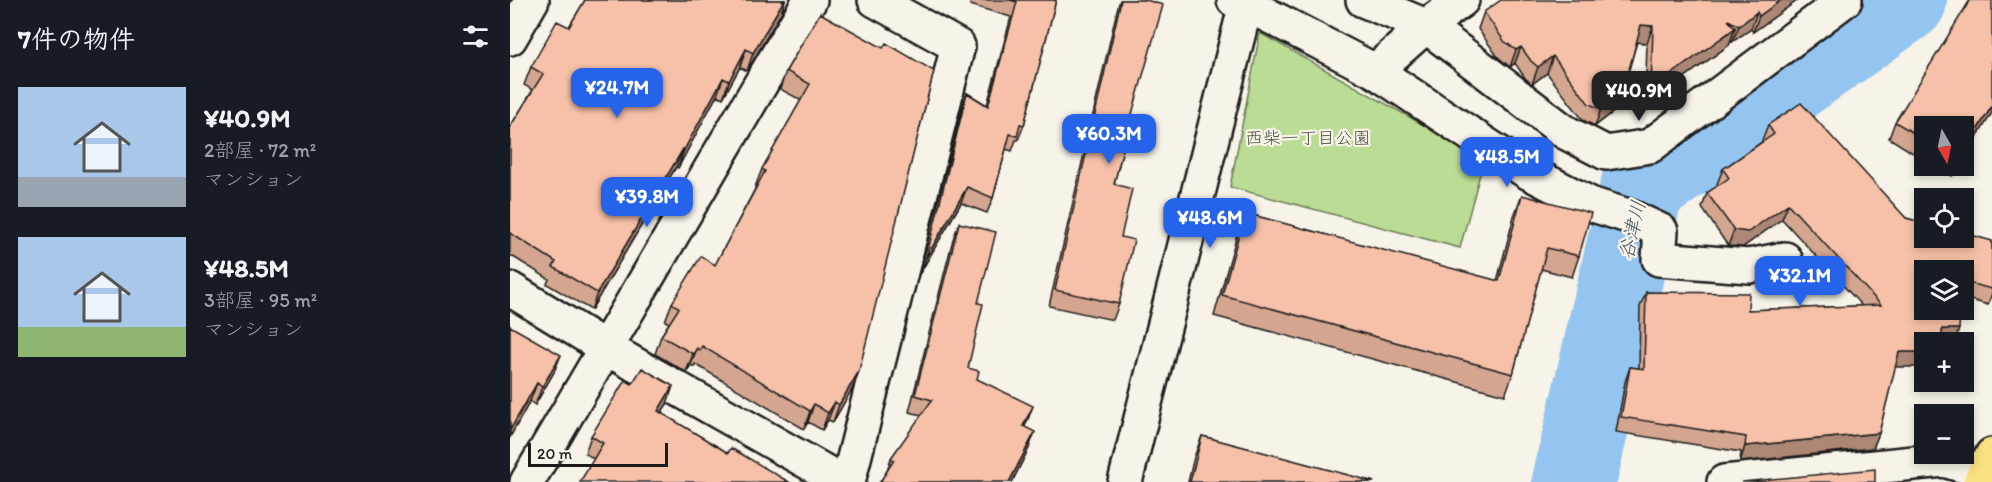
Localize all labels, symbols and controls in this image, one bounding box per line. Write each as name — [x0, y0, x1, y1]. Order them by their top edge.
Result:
icon: filters — [459, 20, 492, 53]
text: 7件の物件 — [18, 23, 135, 55]
pin: ¥24.7M — [568, 68, 666, 119]
pin: ¥40.9M — [1590, 71, 1688, 122]
text: ¥24.7M — [585, 75, 649, 99]
text: ¥40.9M — [1606, 78, 1672, 102]
text: ¥40.9M — [204, 102, 291, 134]
icon: home — [66, 111, 138, 183]
pin: ¥60.3M — [1060, 114, 1158, 165]
north arrow — [1914, 116, 1974, 176]
map controls — [1914, 116, 1974, 464]
text: ¥60.3M — [1076, 121, 1142, 145]
park label: 西柴一丁目公園 — [1245, 127, 1371, 149]
pin: ¥48.5M — [1458, 137, 1556, 188]
text: 2部屋 · 72 m² — [204, 138, 316, 162]
text: ¥48.5M — [1474, 144, 1540, 168]
text: マンション — [204, 167, 303, 191]
pin: ¥39.8M — [598, 177, 696, 228]
text: ¥39.8M — [615, 184, 679, 208]
button: locate — [1914, 188, 1974, 248]
pin: ¥48.6M — [1161, 198, 1259, 249]
water label: 谷津川 — [1614, 198, 1650, 262]
text: ¥48.6M — [1177, 205, 1243, 229]
text: ¥48.5M — [204, 252, 289, 284]
pin: ¥32.1M — [1751, 256, 1849, 307]
button: layers — [1914, 260, 1974, 320]
icon: home — [66, 261, 138, 333]
text: ¥32.1M — [1769, 263, 1831, 287]
text: 3部屋 · 95 m² — [204, 288, 317, 312]
text: マンション — [204, 317, 303, 341]
button: + — [1914, 332, 1974, 392]
button: − — [1914, 404, 1974, 464]
scale bar — [528, 440, 668, 468]
text: 20 m — [537, 444, 572, 463]

